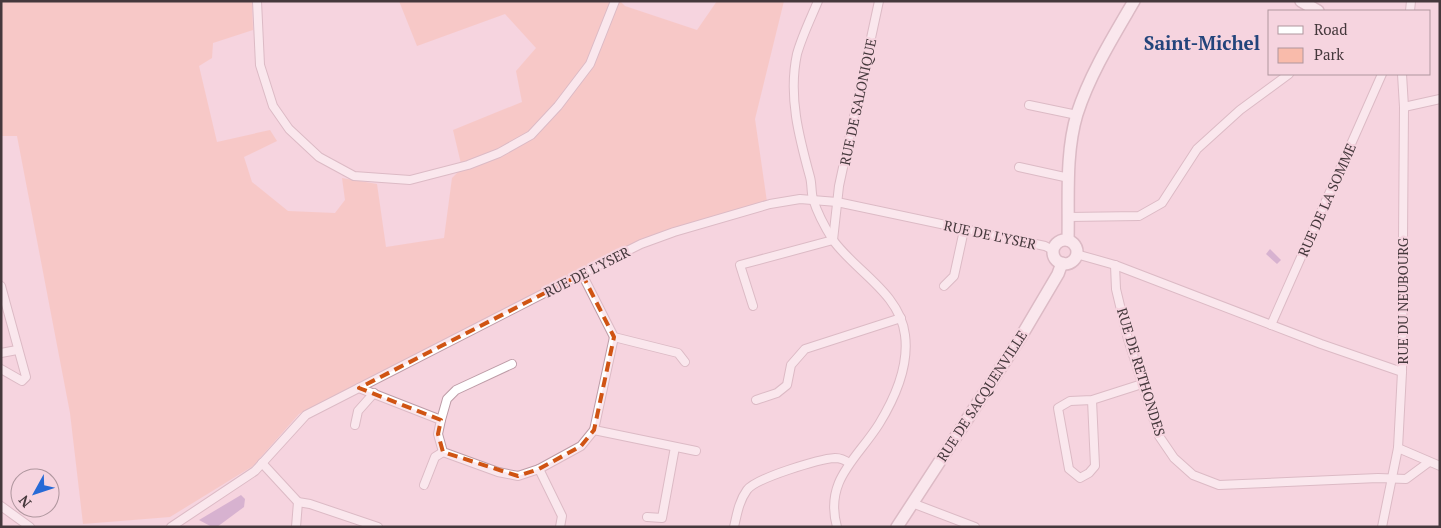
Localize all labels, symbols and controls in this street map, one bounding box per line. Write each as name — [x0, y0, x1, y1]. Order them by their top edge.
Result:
legend — [1268, 10, 1431, 75]
text: Road — [1314, 19, 1347, 39]
district label: Saint-Michel — [1144, 30, 1260, 55]
street label: RUE DE SALONIQUE — [835, 37, 880, 167]
text: Park — [1314, 44, 1344, 64]
street label: RUE DE LA SOMME — [1293, 140, 1360, 259]
street label: RUE DE L'YSER — [942, 215, 1038, 254]
street label: RUE DU NEUBOURG — [1393, 237, 1412, 364]
street label: RUE DE L'YSER — [541, 242, 633, 301]
street label: RUE DE RETHONDES — [1113, 305, 1170, 438]
street label: RUE DE SACQUENVILLE — [932, 327, 1031, 465]
north arrow — [10, 468, 60, 518]
text: N — [14, 491, 35, 512]

